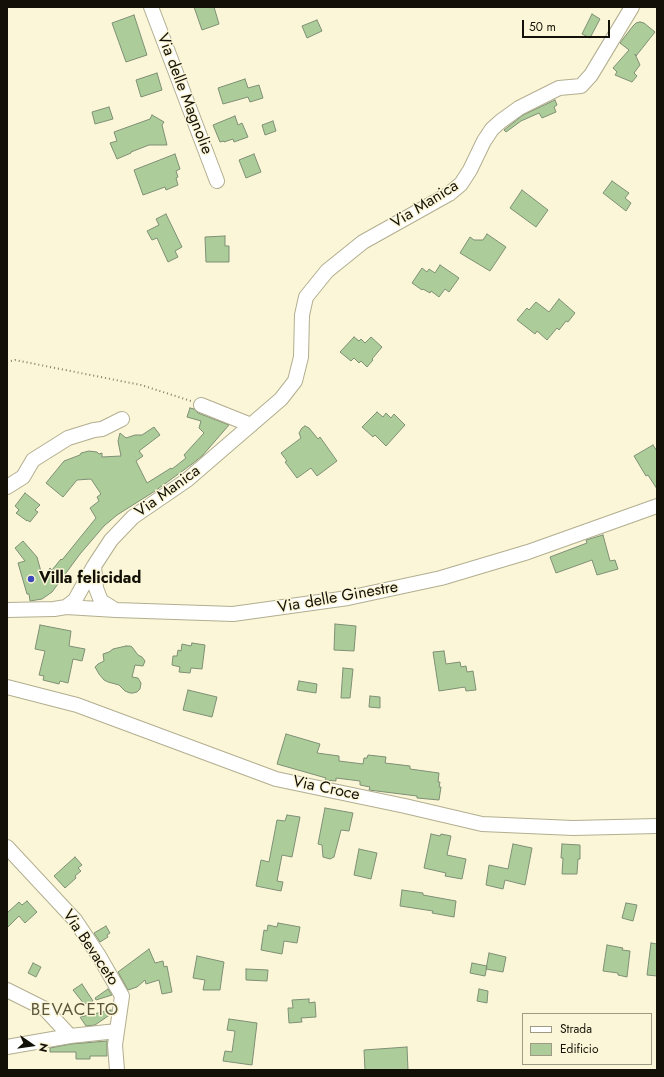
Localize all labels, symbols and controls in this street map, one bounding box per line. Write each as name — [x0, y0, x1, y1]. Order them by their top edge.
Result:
scale bar — [524, 12, 612, 38]
text: 50 m — [529, 18, 556, 36]
street label: Via delle Magnolie — [152, 31, 216, 157]
street label: Via Manica — [388, 177, 462, 233]
street label: Via Manica — [132, 462, 204, 522]
place label: Villa felicidad — [39, 569, 141, 589]
marker: Villa felicidad — [26, 574, 36, 584]
street label: Via delle Ginestre — [276, 578, 400, 618]
street label: Via Croce — [291, 773, 361, 805]
street label: Via Bevaceto — [58, 906, 122, 990]
district label: BEVACETO — [31, 1001, 119, 1021]
legend — [522, 1013, 652, 1065]
text: Strada — [560, 1020, 592, 1038]
north arrow — [12, 1025, 52, 1065]
text: Edificio — [560, 1040, 599, 1058]
text: N — [35, 1042, 52, 1054]

